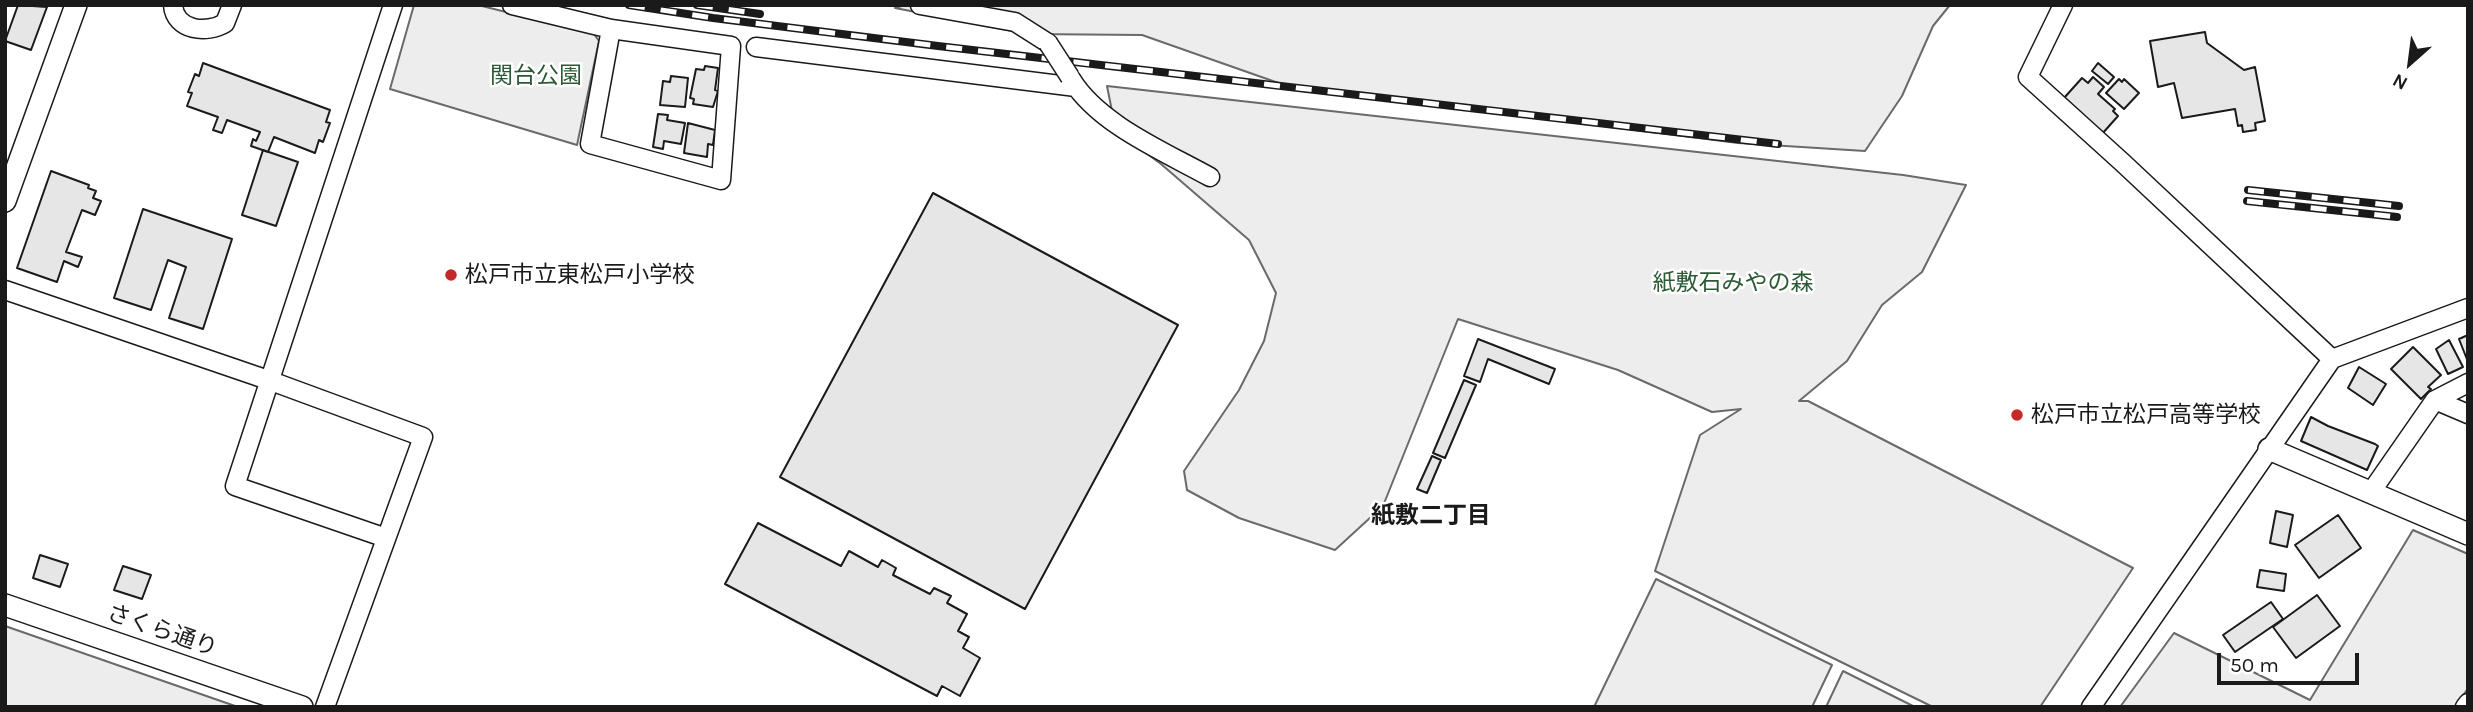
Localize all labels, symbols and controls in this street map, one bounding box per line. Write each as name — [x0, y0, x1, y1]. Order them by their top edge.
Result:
north arrow — [2375, 28, 2445, 98]
park label: 関台公園 — [490, 62, 582, 90]
text: N — [2389, 69, 2411, 94]
place label: 松戸市立東松戸小学校 — [465, 261, 695, 289]
marker: 松戸市立東松戸小学校 — [443, 267, 459, 283]
park label: 紙敷石みやの森 — [1653, 269, 1813, 297]
place label: 松戸市立松戸高等学校 — [2031, 401, 2261, 429]
marker: 松戸市立松戸高等学校 — [2009, 407, 2025, 423]
district label: 紙敷二丁目 — [1371, 502, 1491, 530]
street label: さくら通り — [103, 599, 221, 663]
scale bar — [2221, 638, 2363, 682]
text: 50 m — [2230, 653, 2279, 677]

